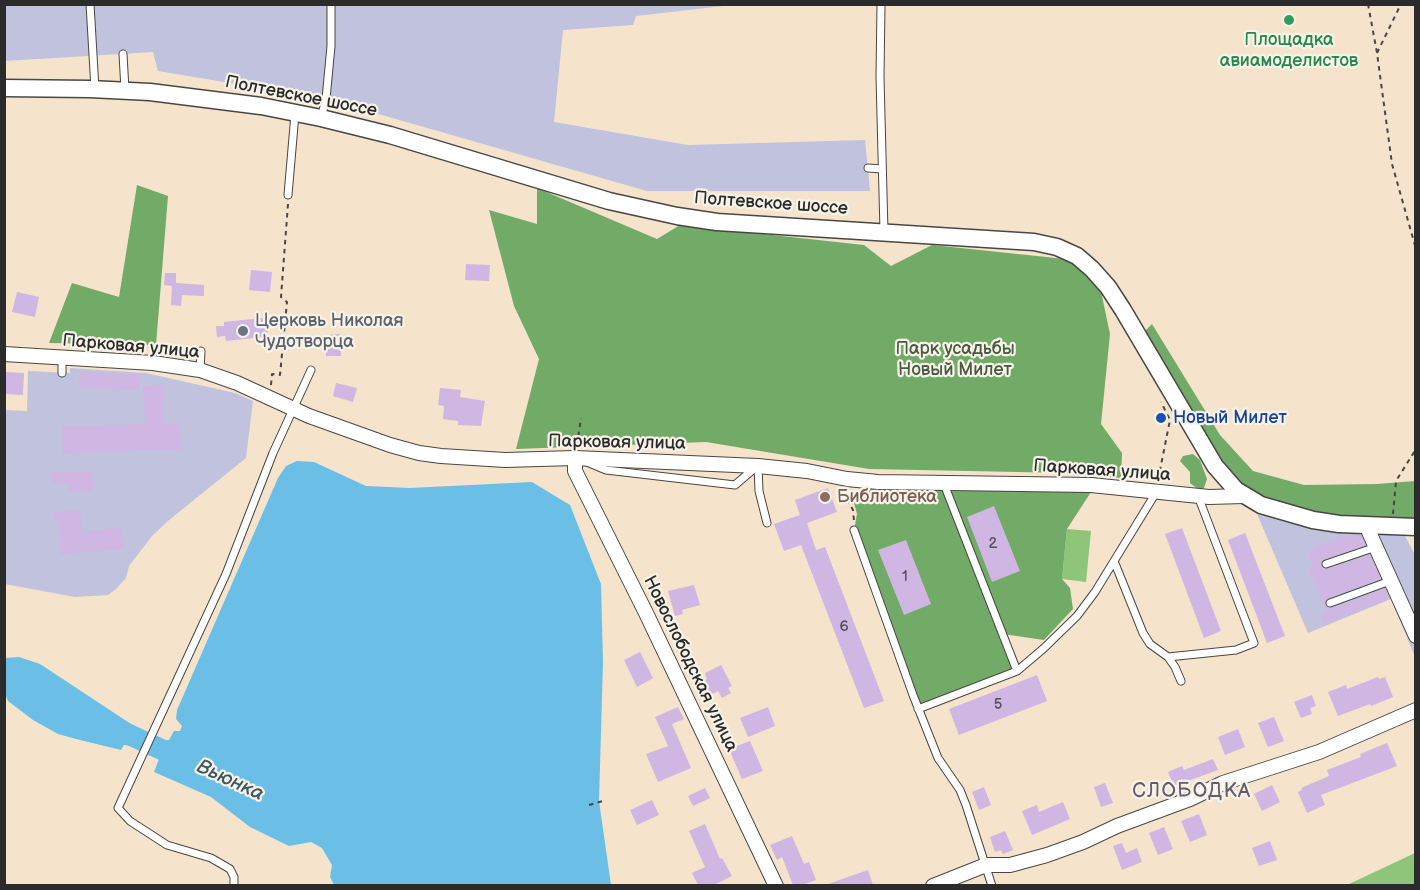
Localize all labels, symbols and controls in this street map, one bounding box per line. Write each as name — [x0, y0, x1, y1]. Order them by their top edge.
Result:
marker: Площадка авиамоделистов — [1282, 13, 1296, 27]
place label: Площадка авиамоделистов — [1220, 29, 1358, 72]
street label: Полтевское шоссе — [223, 72, 379, 122]
street label: Полтевское шоссе — [693, 188, 849, 220]
place label: Церковь Николая Чудотворца — [255, 310, 404, 352]
marker: Церковь Николая Чудотворца — [236, 324, 250, 338]
street label: Парковая улица — [61, 330, 201, 364]
park label: Парк усадьбы Новый Милет — [895, 338, 1015, 380]
place label: Новый Милет — [1173, 407, 1287, 429]
marker: Новый Милет — [1154, 411, 1168, 425]
street label: Парковая улица — [548, 431, 686, 455]
street label: Парковая улица — [1033, 455, 1171, 487]
place label: Библиотека — [837, 486, 937, 508]
marker: Библиотека — [818, 490, 832, 504]
house number: 2 — [989, 535, 997, 553]
house number: 1 — [902, 568, 908, 586]
street label: Новослободская улица — [638, 572, 742, 756]
house number: 6 — [839, 618, 849, 636]
house number: 5 — [994, 696, 1002, 714]
water label: Вьюнка — [193, 755, 267, 807]
district label: СЛОБОДКА — [1132, 780, 1252, 804]

